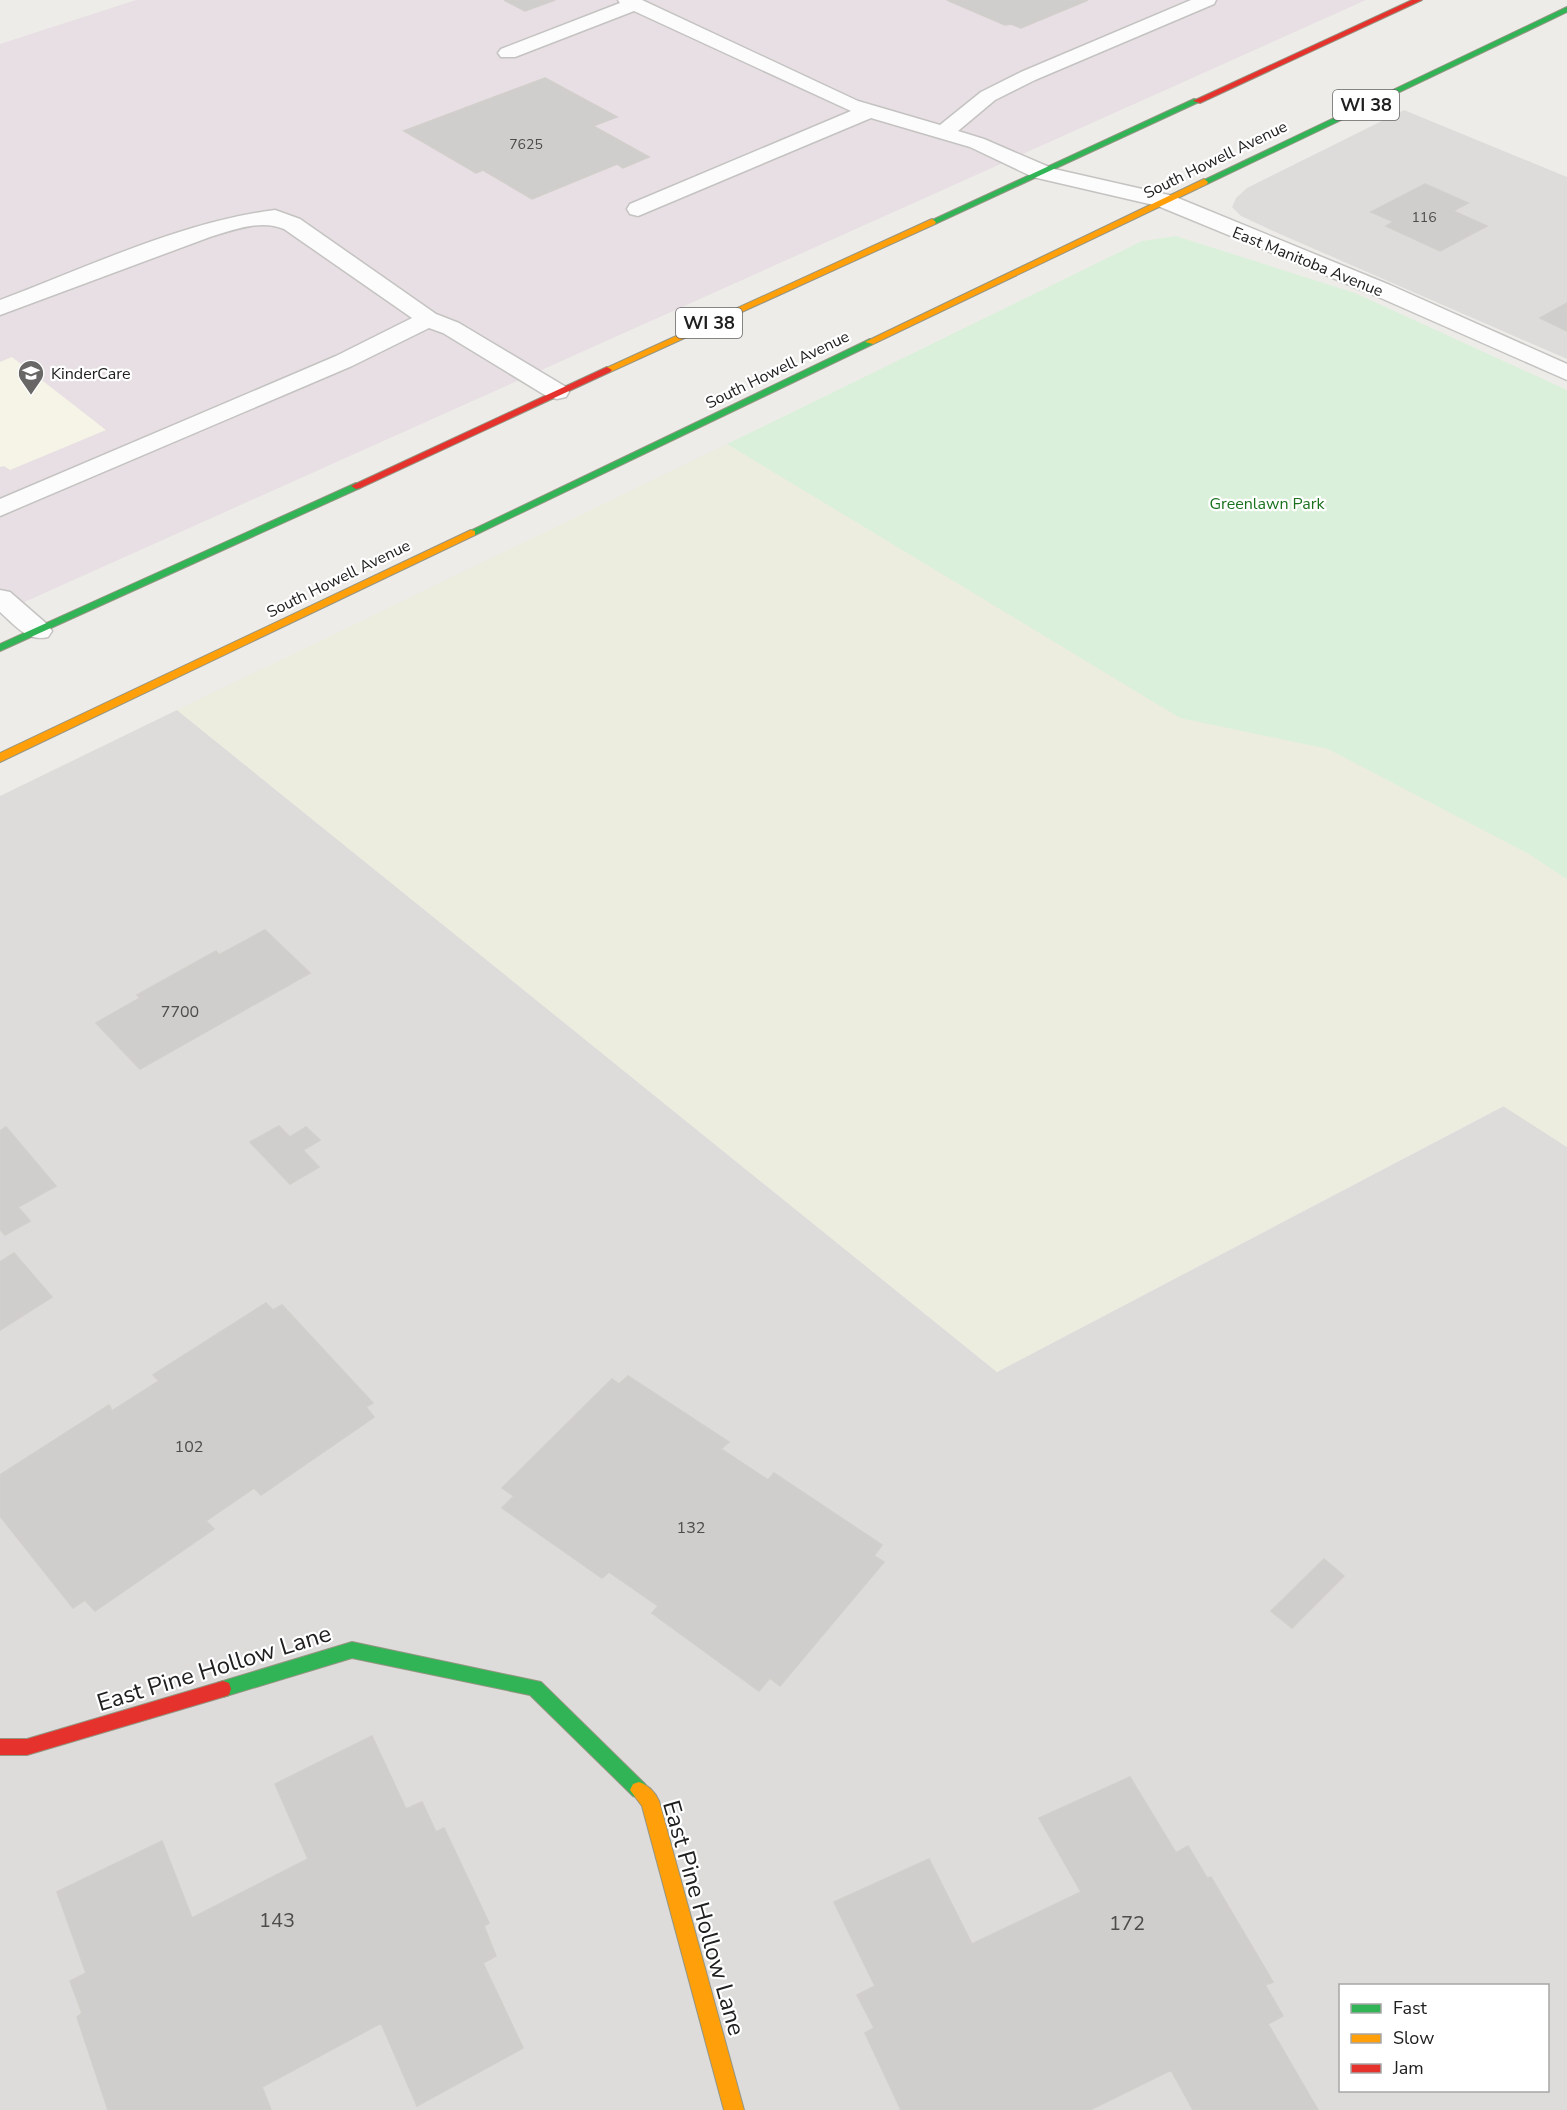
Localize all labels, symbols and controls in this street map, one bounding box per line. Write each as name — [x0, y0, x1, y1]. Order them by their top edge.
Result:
road number: WI 38 — [1333, 90, 1399, 120]
street label: South Howell Avenue — [1140, 116, 1291, 204]
house number: 7625 — [509, 135, 543, 154]
house number: 116 — [1411, 208, 1437, 227]
street label: East Manitoba Avenue — [1229, 222, 1386, 302]
road number: WI 38 — [676, 308, 742, 338]
street label: South Howell Avenue — [702, 326, 853, 414]
school or university icon: KinderCare — [16, 358, 46, 396]
place label: KinderCare — [51, 363, 131, 385]
park label: Greenlawn Park — [1209, 493, 1326, 515]
street label: South Howell Avenue — [263, 535, 414, 623]
house number: 7700 — [161, 1001, 199, 1023]
house number: 102 — [175, 1436, 203, 1458]
house number: 132 — [677, 1517, 705, 1539]
street label: East Pine Hollow Lane — [93, 1617, 335, 1719]
street label: East Pine Hollow Lane — [655, 1797, 753, 2039]
house number: 143 — [259, 1907, 295, 1934]
house number: 172 — [1109, 1910, 1145, 1937]
legend — [1339, 1984, 1549, 2092]
text: Fast — [1393, 1996, 1428, 2020]
text: Slow — [1393, 2026, 1434, 2050]
text: Jam — [1392, 2056, 1424, 2080]

